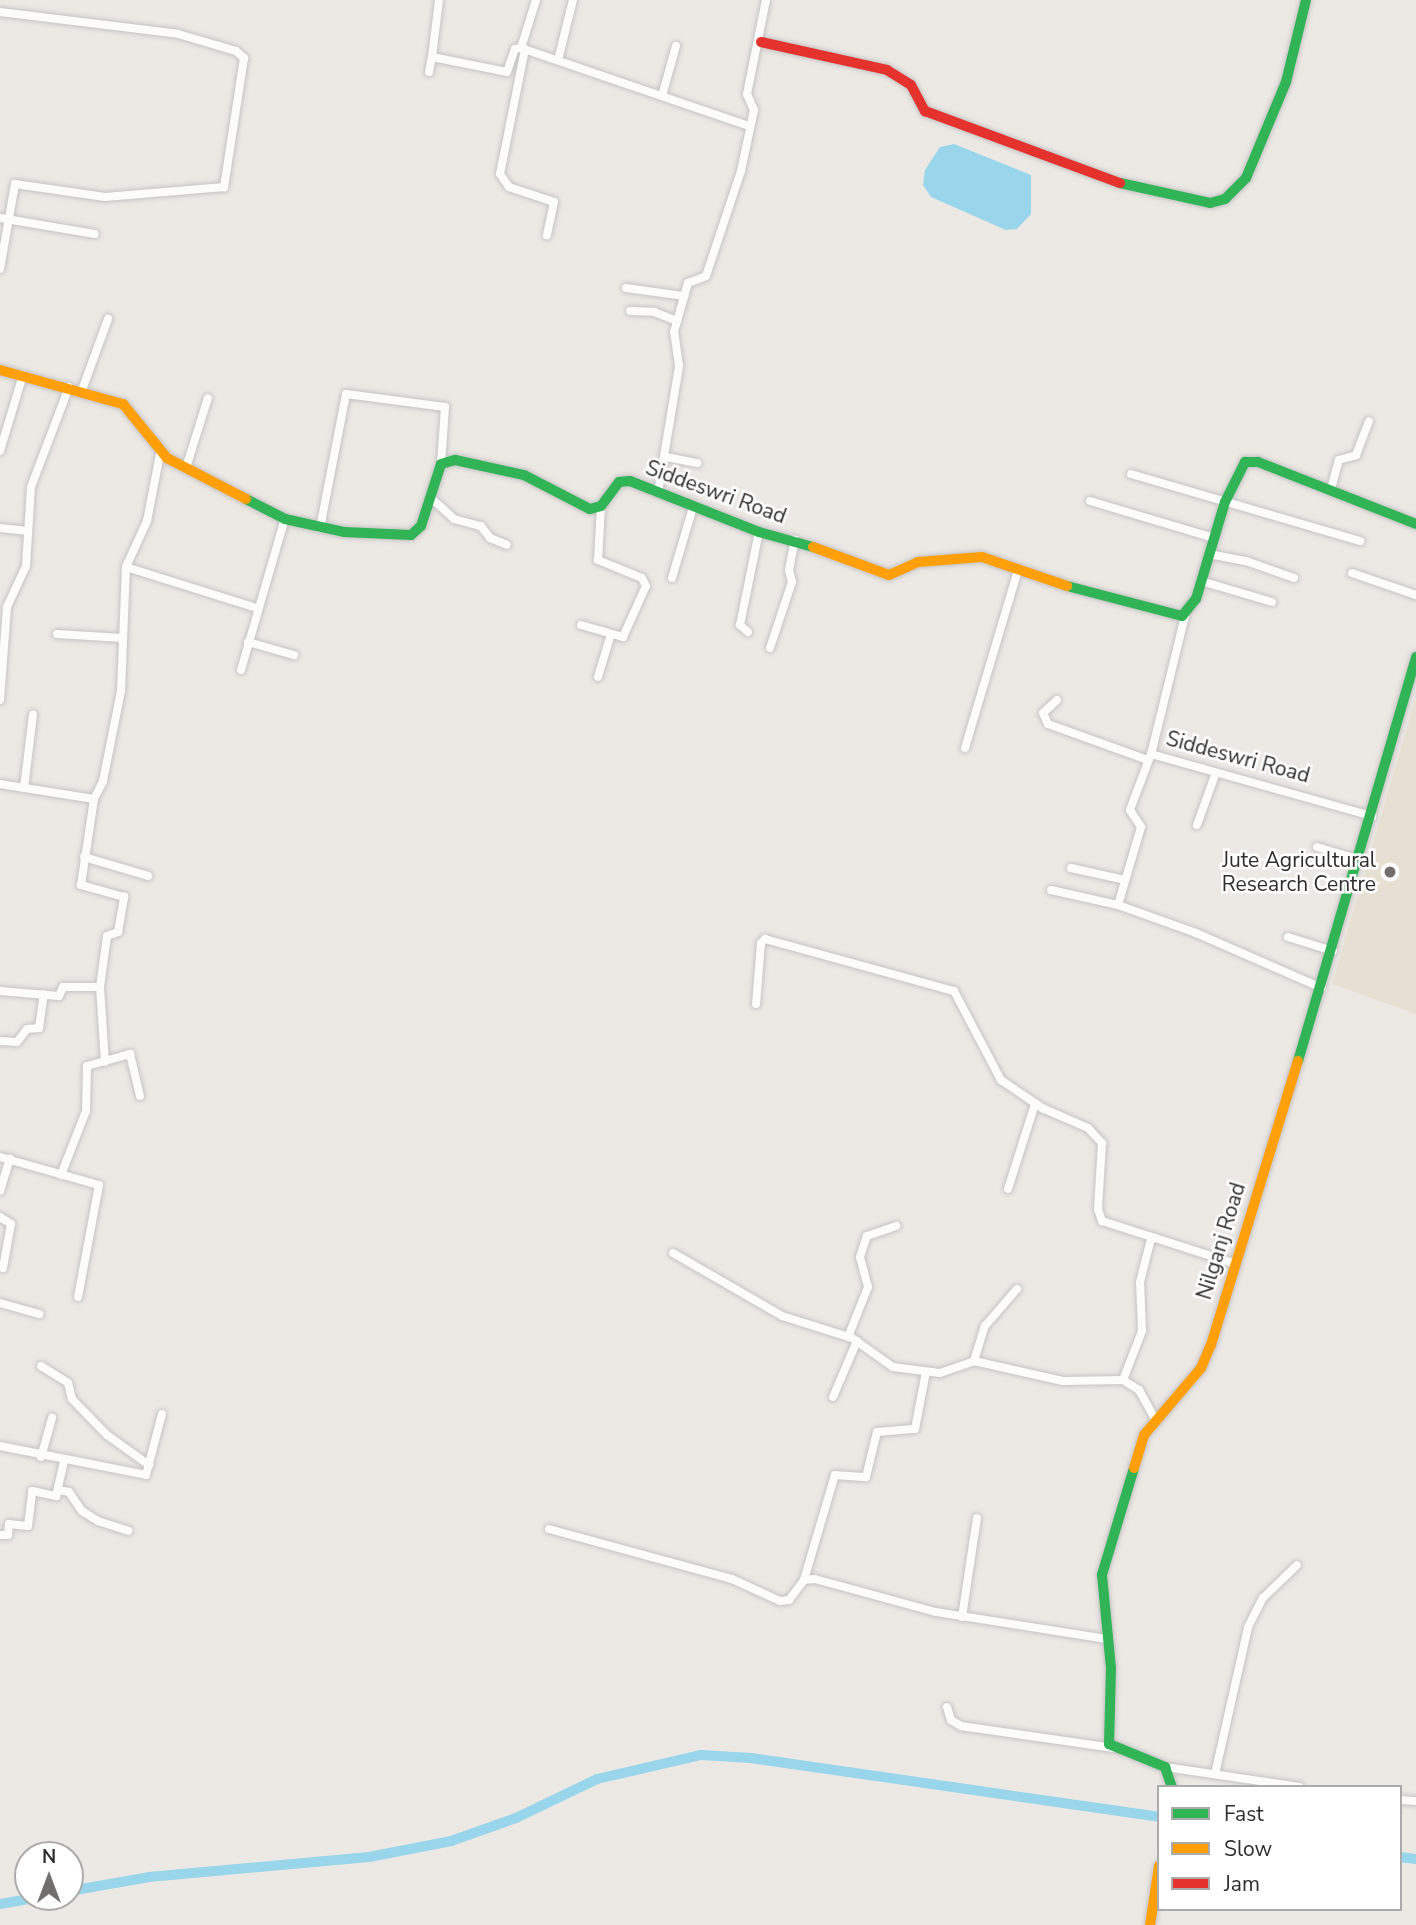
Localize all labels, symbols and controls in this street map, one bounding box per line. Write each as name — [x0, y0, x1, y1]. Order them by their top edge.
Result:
street label: Siddeswri Road — [642, 455, 790, 529]
street label: Siddeswri Road — [1163, 726, 1313, 788]
place label: Jute Agricultural Research Centre — [1222, 847, 1376, 897]
marker: Jute Agricultural Research Centre — [1382, 864, 1398, 880]
street label: Nilganj Road — [1191, 1179, 1251, 1303]
legend — [1157, 1785, 1402, 1911]
text: Fast — [1224, 1800, 1264, 1828]
text: Slow — [1224, 1835, 1272, 1863]
north arrow — [14, 1841, 84, 1911]
text: N — [42, 1844, 56, 1870]
text: Jam — [1224, 1870, 1260, 1898]

